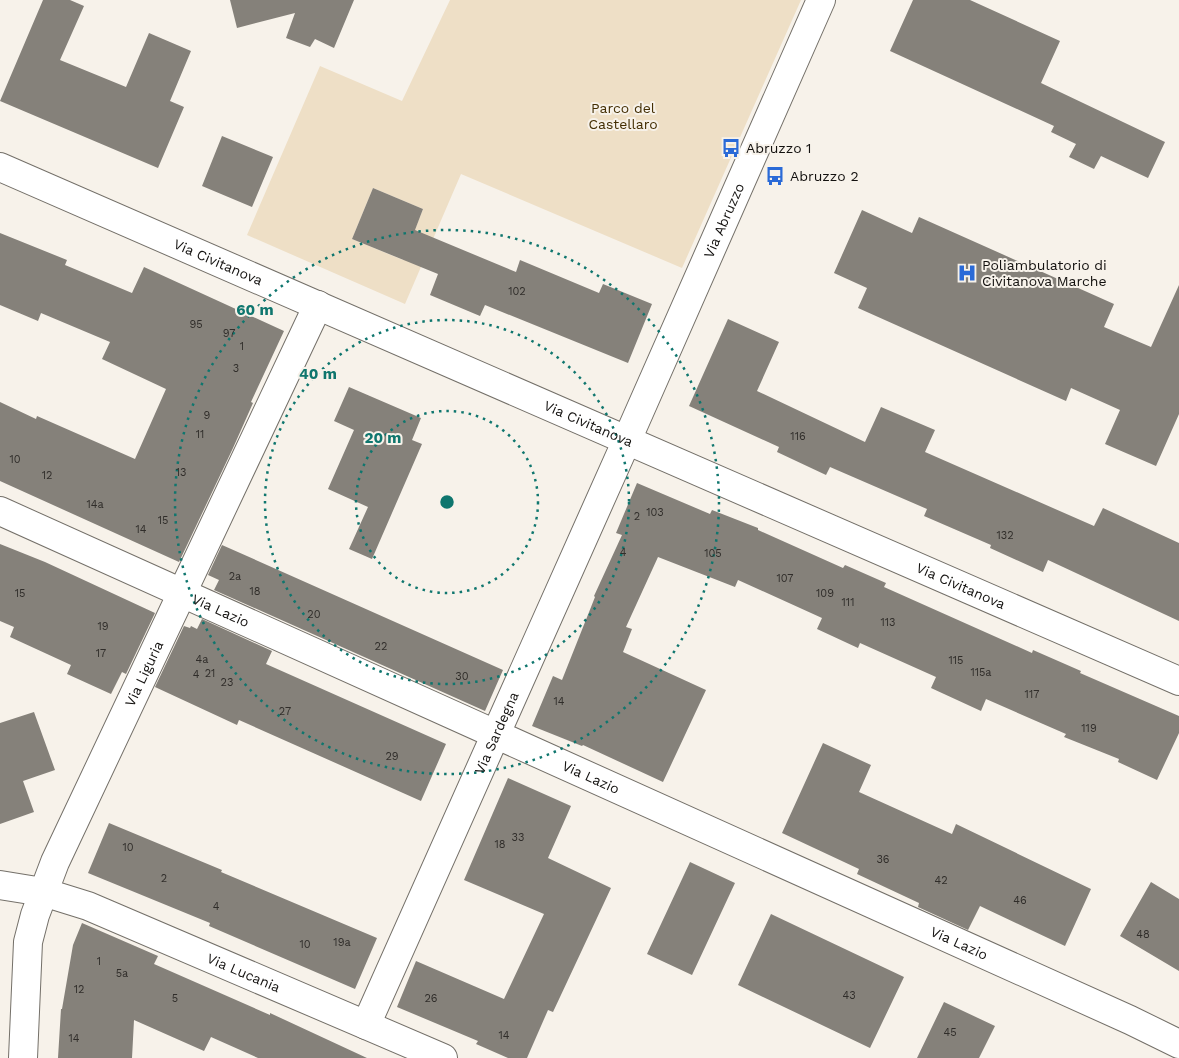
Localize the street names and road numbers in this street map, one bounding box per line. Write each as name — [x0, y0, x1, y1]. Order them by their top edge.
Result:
street label: Via Abruzzo — [700, 180, 747, 260]
street label: Via Civitanova — [171, 236, 265, 289]
street label: Via Civitanova — [542, 397, 636, 450]
street label: Via Civitanova — [914, 559, 1008, 612]
street label: Via Lazio — [189, 591, 252, 630]
street label: Via Liguria — [122, 638, 166, 709]
street label: Via Sardegna — [471, 689, 522, 776]
street label: Via Lazio — [560, 757, 622, 797]
street label: Via Lazio — [928, 923, 990, 963]
street label: Via Lucania — [205, 950, 283, 995]

